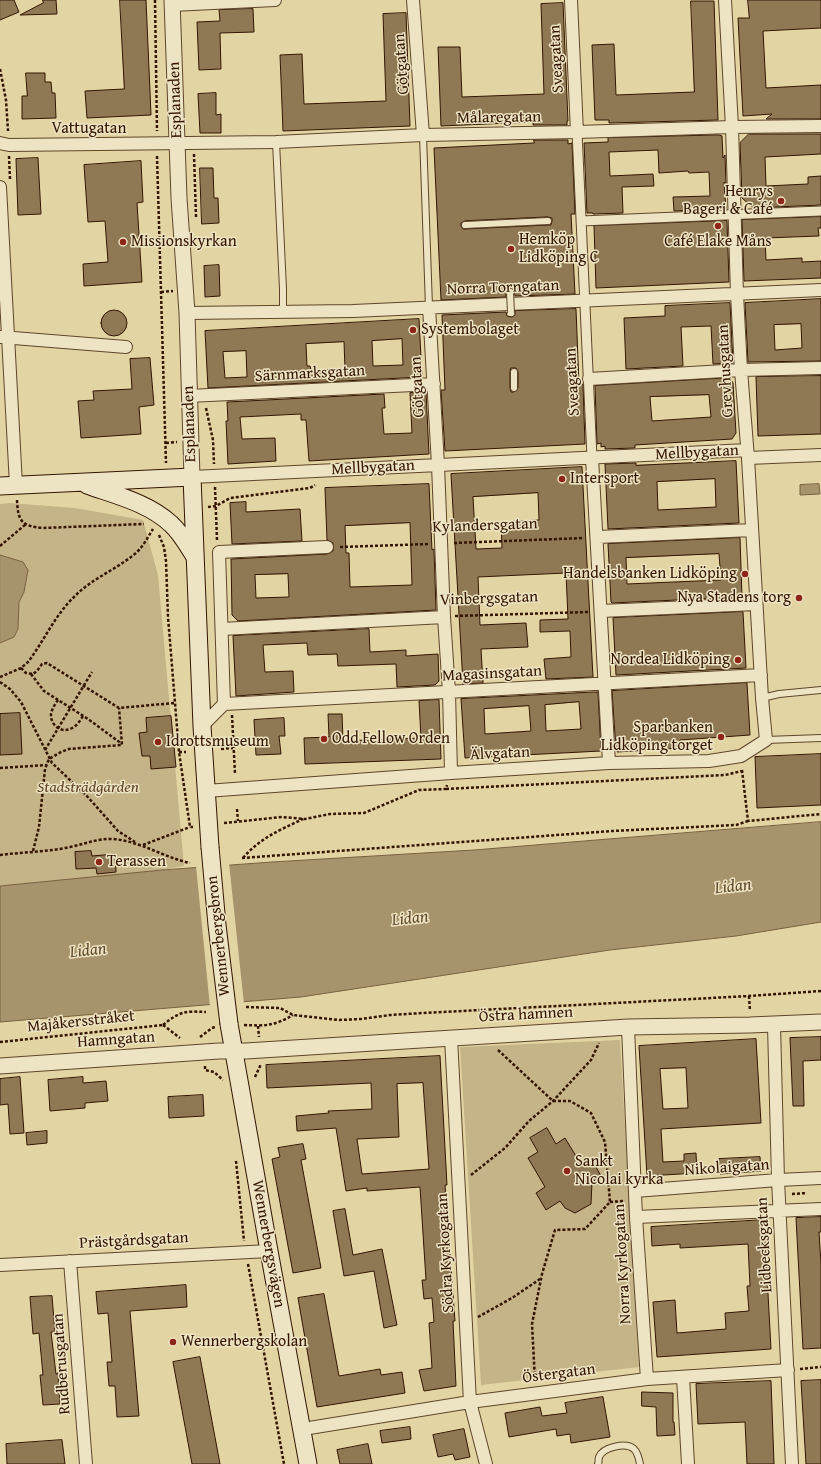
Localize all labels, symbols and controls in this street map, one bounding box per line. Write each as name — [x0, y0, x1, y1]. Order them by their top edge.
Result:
street label: Sveagatan — [546, 24, 568, 94]
street label: Götgatan — [390, 33, 414, 95]
street label: Esplanaden — [165, 61, 187, 139]
street label: Målaregatan — [457, 108, 541, 128]
street label: Vattugatan — [52, 119, 126, 139]
place label: Henrys Bageri & Café — [683, 182, 773, 220]
marker: Henrys Bageri & Café — [776, 196, 786, 206]
marker: Café Elake Måns — [713, 221, 723, 231]
place label: Hemköp Lidköping C — [519, 230, 598, 268]
place label: Missionskyrkan — [131, 232, 237, 252]
place label: Café Elake Måns — [664, 232, 772, 252]
marker: Missionskyrkan — [118, 237, 128, 247]
marker: Hemköp Lidköping C — [506, 244, 516, 254]
street label: Norra Torngatan — [446, 276, 560, 300]
place label: Systembolaget — [421, 320, 519, 340]
street label: Grevhusgatan — [714, 324, 738, 418]
marker: Systembolaget — [408, 325, 418, 335]
street label: Sveagatan — [562, 347, 584, 417]
street label: Götgatan — [407, 356, 429, 418]
street label: Särnmarksgatan — [254, 362, 366, 386]
street label: Esplanaden — [179, 385, 201, 463]
street label: Mellbygatan — [655, 441, 739, 465]
street label: Mellbygatan — [331, 456, 415, 480]
place label: Intersport — [570, 469, 639, 489]
marker: Intersport — [557, 474, 567, 484]
street label: Kylandersgatan — [432, 515, 538, 537]
place label: Handelsbanken Lidköping — [563, 564, 737, 584]
marker: Handelsbanken Lidköping — [740, 569, 750, 579]
street label: Vinbergsgatan — [440, 588, 538, 610]
place label: Nya Stadens torg — [677, 588, 791, 608]
marker: Nya Stadens torg — [794, 593, 804, 603]
place label: Nordea Lidköping — [611, 650, 730, 670]
marker: Nordea Lidköping — [733, 655, 743, 665]
street label: Magasinsgatan — [442, 662, 542, 686]
place label: Sparbanken Lidköping torget — [601, 718, 713, 756]
place label: Odd Fellow Orden — [332, 729, 450, 749]
place label: Idrottsmuseum — [166, 732, 269, 752]
marker: Sparbanken Lidköping torget — [716, 732, 726, 742]
marker: Odd Fellow Orden — [319, 734, 329, 744]
marker: Idrottsmuseum — [153, 737, 163, 747]
street label: Älvgatan — [470, 743, 530, 765]
park label: Stadsträdgården — [37, 778, 139, 798]
place label: Terassen — [107, 852, 166, 872]
marker: Terassen — [94, 857, 104, 867]
street label: Wennerbergsbron — [203, 875, 235, 997]
water label: Lidan — [714, 875, 752, 899]
water label: Lidan — [391, 907, 429, 931]
water label: Lidan — [69, 939, 107, 963]
street label: Östra hamnen — [478, 1003, 574, 1027]
street label: Majåkersstråket — [26, 1007, 136, 1037]
street label: Hamngatan — [76, 1028, 156, 1052]
place label: Sankt Nicolai kyrka — [575, 1152, 664, 1190]
street label: Nikolaigatan — [684, 1155, 770, 1181]
marker: Sankt Nicolai kyrka — [562, 1166, 572, 1176]
street label: Wennerbergsvägen — [247, 1179, 289, 1309]
street label: Södra Kyrkogatan — [433, 1193, 459, 1313]
street label: Lidbecksgatan — [753, 1197, 777, 1293]
street label: Norra Kyrkogatan — [610, 1203, 636, 1325]
street label: Prästgårdsgatan — [79, 1229, 189, 1253]
street label: Rudberusgatan — [49, 1313, 75, 1415]
place label: Wennerbergskolan — [181, 1332, 307, 1352]
marker: Wennerbergskolan — [168, 1337, 178, 1347]
street label: Östergatan — [521, 1360, 597, 1388]

